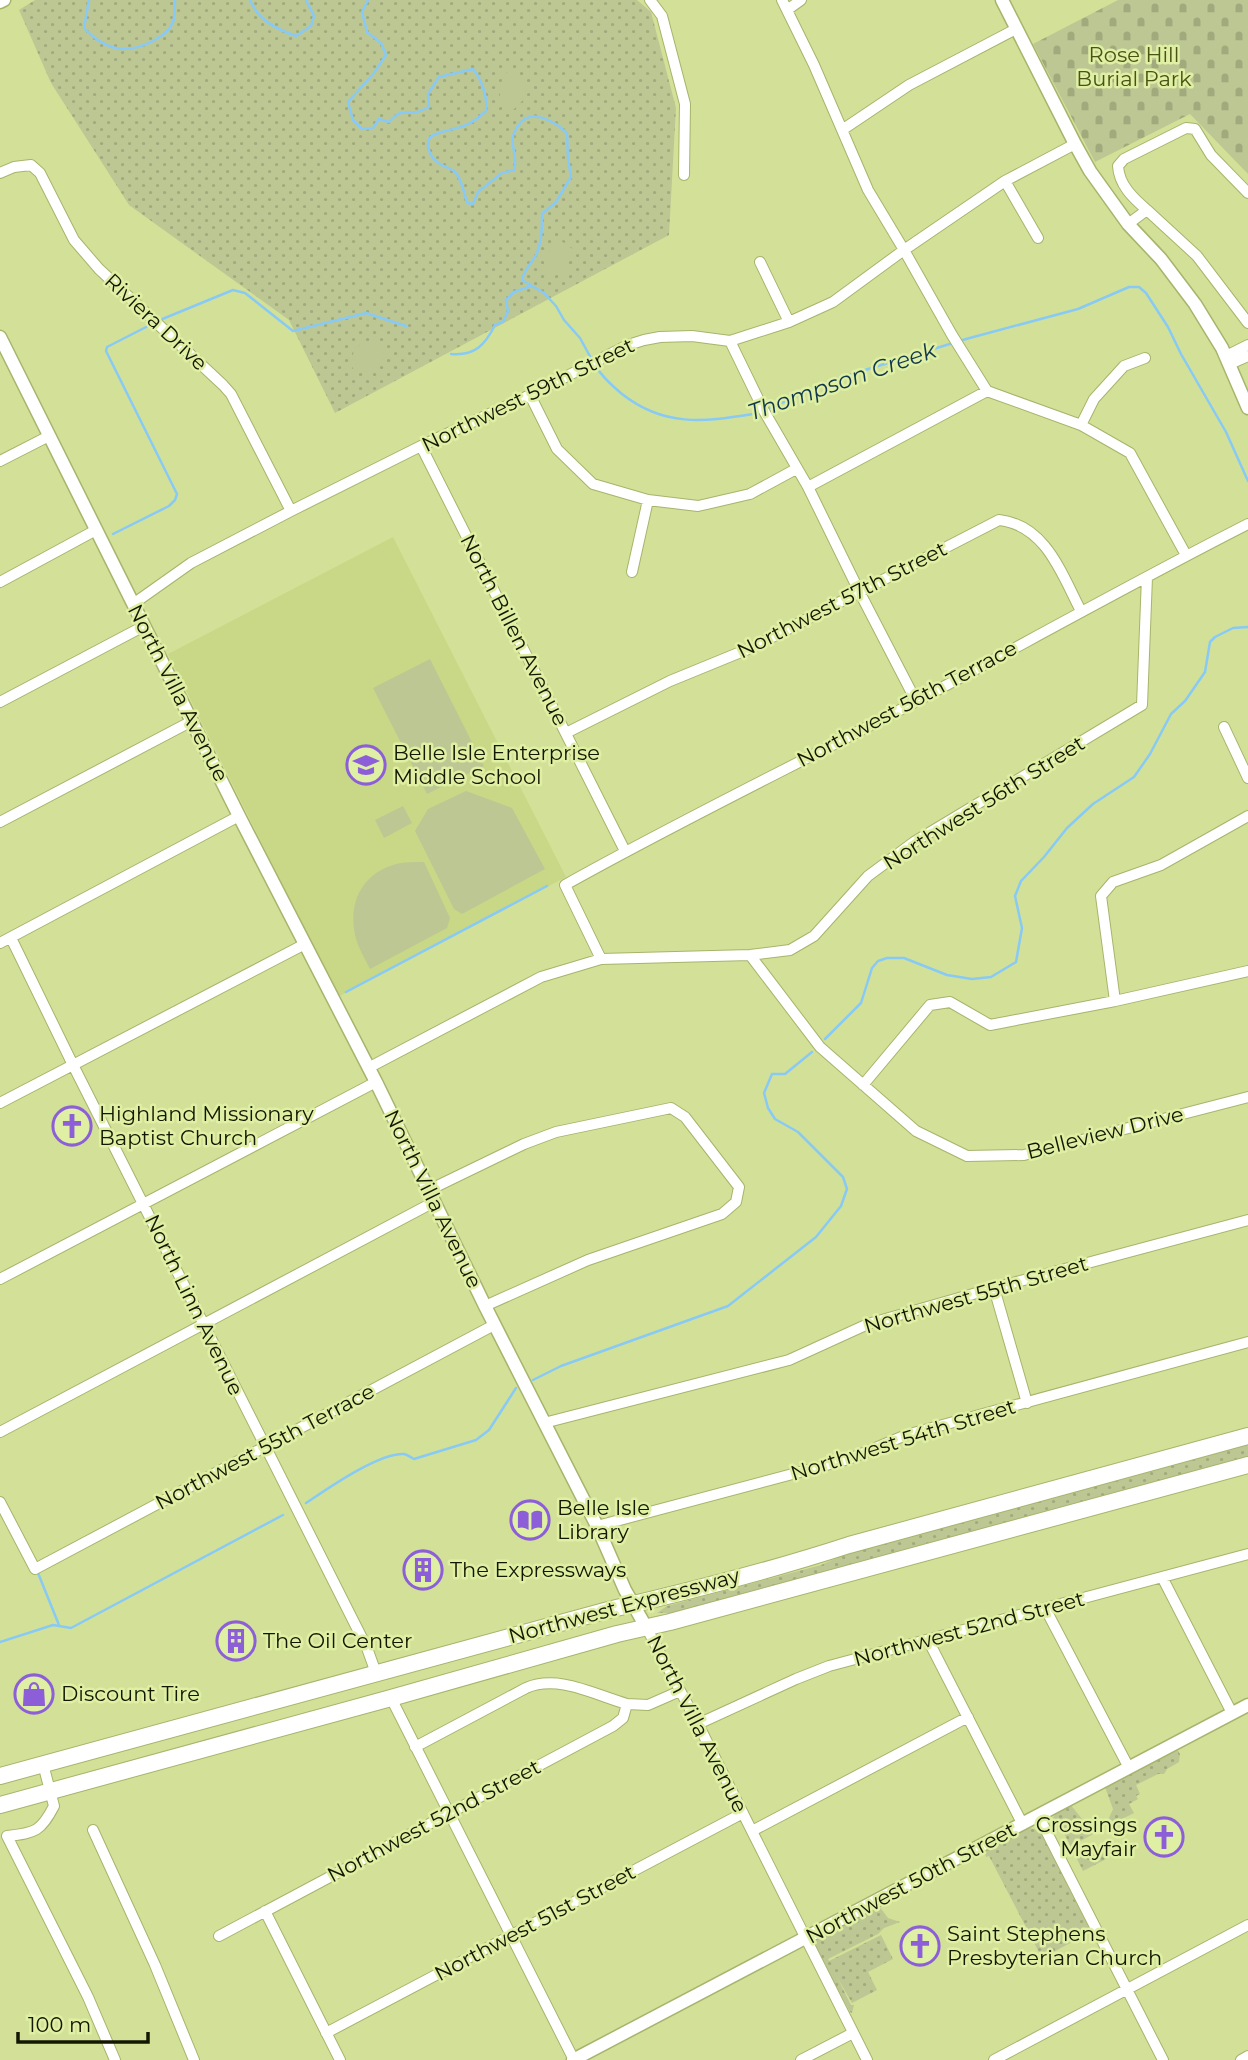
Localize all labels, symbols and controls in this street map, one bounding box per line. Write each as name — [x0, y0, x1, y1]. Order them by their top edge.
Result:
park label: Rose Hill Burial Park — [1076, 42, 1192, 91]
street label: Riviera Drive — [100, 268, 213, 375]
street label: Northwest 59th Street — [418, 332, 638, 457]
water label: Thompson Creek — [744, 335, 941, 426]
street label: North Billen Avenue — [455, 530, 574, 730]
street label: Northwest 57th Street — [733, 536, 951, 663]
street label: North Villa Avenue — [123, 600, 234, 786]
street label: Northwest 56th Terrace — [792, 635, 1021, 772]
street label: Northwest 56th Street — [878, 730, 1089, 875]
place label: Belle Isle Enterprise Middle School — [393, 740, 600, 789]
school or university icon: Belle Isle Enterprise Middle School — [345, 744, 387, 786]
place label: Highland Missionary Baptist Church — [99, 1101, 314, 1150]
street label: Belleview Drive — [1024, 1101, 1186, 1164]
church icon: Highland Missionary Baptist Church — [51, 1105, 93, 1147]
street label: North Villa Avenue — [379, 1105, 488, 1292]
street label: North Linn Avenue — [140, 1210, 249, 1399]
street label: Northwest 55th Street — [861, 1251, 1091, 1339]
street label: Northwest 55th Terrace — [151, 1378, 379, 1515]
street label: Northwest 54th Street — [787, 1393, 1018, 1486]
place label: Belle Isle Library — [557, 1495, 650, 1544]
library icon: Belle Isle Library — [509, 1499, 551, 1541]
building icon: The Expressways — [402, 1549, 444, 1591]
place label: The Expressways — [450, 1557, 626, 1582]
street label: Northwest Expressway — [506, 1562, 743, 1648]
street label: Northwest 52nd Street — [851, 1586, 1087, 1671]
building icon: The Oil Center — [215, 1620, 257, 1662]
place label: The Oil Center — [263, 1628, 412, 1653]
street label: North Villa Avenue — [642, 1631, 753, 1817]
shop icon: Discount Tire — [13, 1673, 55, 1715]
place label: Discount Tire — [61, 1681, 200, 1706]
street label: Northwest 52nd Street — [323, 1754, 545, 1887]
place label: Crossings Mayfair — [1036, 1812, 1137, 1861]
church icon: Crossings Mayfair — [1143, 1816, 1185, 1858]
street label: Northwest 50th Street — [801, 1817, 1020, 1949]
street label: Northwest 51st Street — [430, 1859, 639, 1986]
place label: Saint Stephens Presbyterian Church — [947, 1921, 1162, 1970]
church icon: Saint Stephens Presbyterian Church — [899, 1925, 941, 1967]
scale bar — [18, 2000, 147, 2044]
text: 100 m — [28, 2012, 91, 2037]

